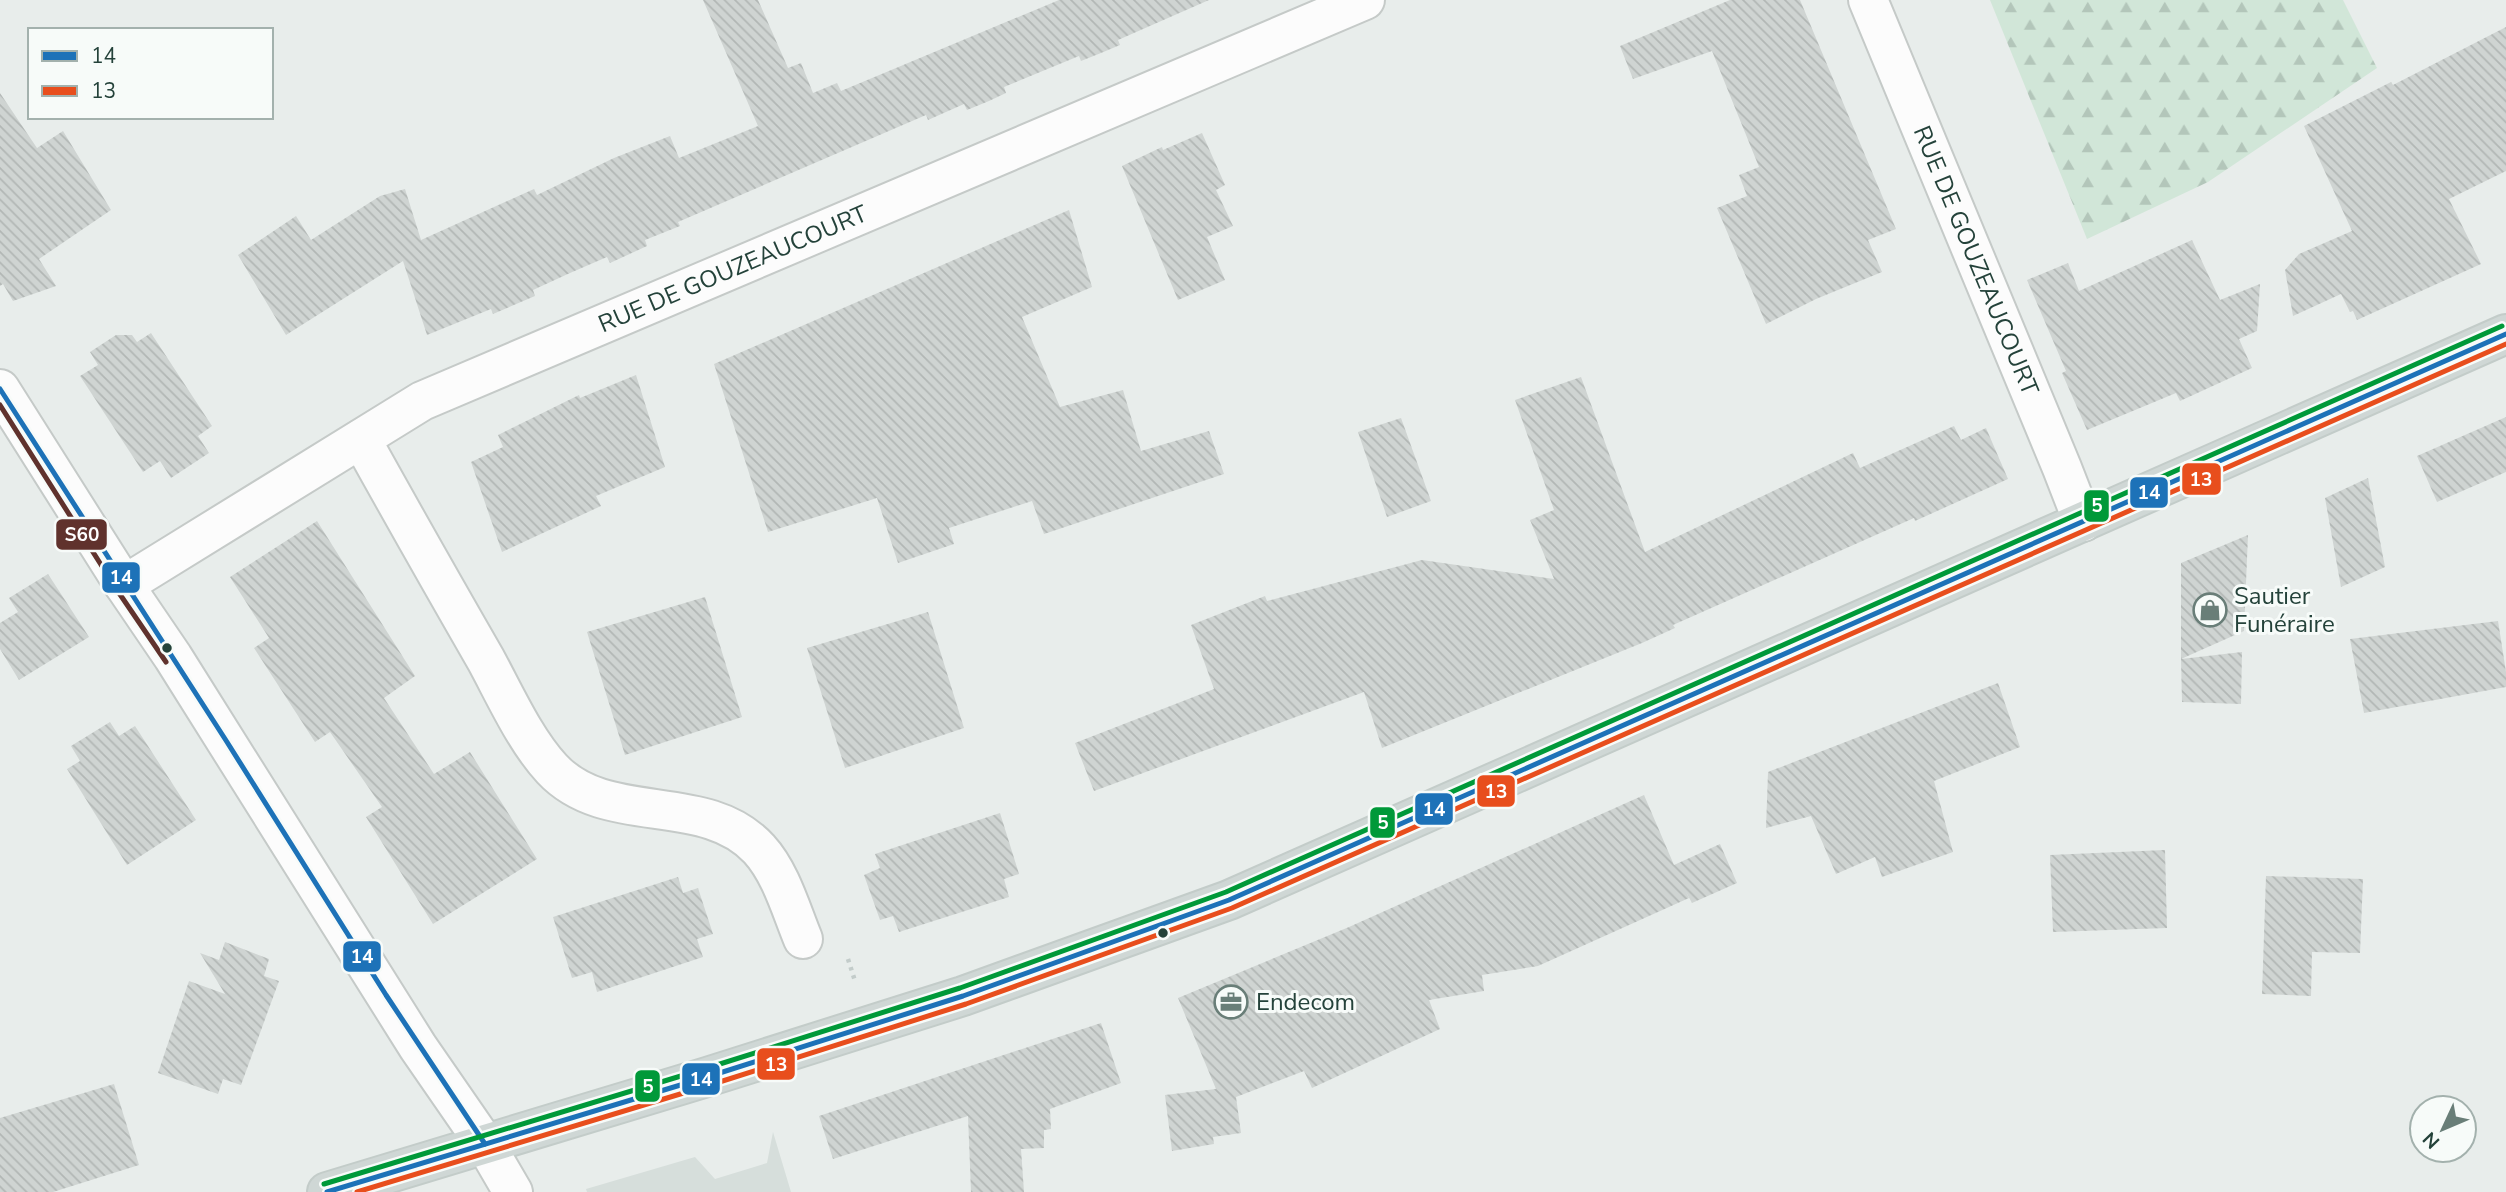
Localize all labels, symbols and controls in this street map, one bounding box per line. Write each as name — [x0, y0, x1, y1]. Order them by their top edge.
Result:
legend — [28, 28, 273, 119]
text: 14 — [91, 42, 116, 70]
text: 13 — [91, 77, 116, 105]
street label: RUE DE GOUZEAUCOURT — [1906, 121, 2046, 401]
street label: RUE DE GOUZEAUCOURT — [593, 197, 873, 340]
line badge: 13 — [2181, 462, 2222, 496]
text: 13 — [2190, 467, 2212, 493]
line badge: 14 — [2129, 476, 2169, 509]
text: 14 — [2138, 480, 2160, 506]
line badge: 5 — [2083, 489, 2110, 523]
text: 5 — [2091, 493, 2103, 519]
line badge: S60 — [55, 518, 108, 551]
text: S60 — [65, 522, 99, 548]
line badge: 14 — [101, 561, 141, 594]
text: 14 — [110, 565, 132, 591]
place label: Sautier Funéraire — [2234, 580, 2335, 640]
shop icon: Sautier Funéraire — [2191, 591, 2229, 629]
unlabelled marker — [160, 641, 174, 655]
line badge: 13 — [1476, 774, 1516, 808]
text: 13 — [1485, 779, 1507, 805]
line badge: 14 — [1414, 792, 1454, 826]
text: 14 — [1423, 797, 1445, 823]
line badge: 5 — [1369, 806, 1396, 839]
text: 5 — [1377, 810, 1389, 836]
unlabelled marker — [1156, 926, 1170, 940]
line badge: 14 — [342, 940, 382, 973]
text: 14 — [351, 944, 373, 970]
office icon: Endecom — [1212, 983, 1250, 1021]
place label: Endecom — [1256, 986, 1355, 1018]
line badge: 13 — [756, 1047, 796, 1081]
text: 13 — [765, 1052, 787, 1078]
line badge: 14 — [681, 1062, 721, 1096]
text: 14 — [690, 1067, 712, 1093]
line badge: 5 — [634, 1069, 661, 1103]
text: 5 — [642, 1074, 654, 1100]
north arrow — [2408, 1094, 2478, 1164]
text: N — [2417, 1126, 2446, 1154]

